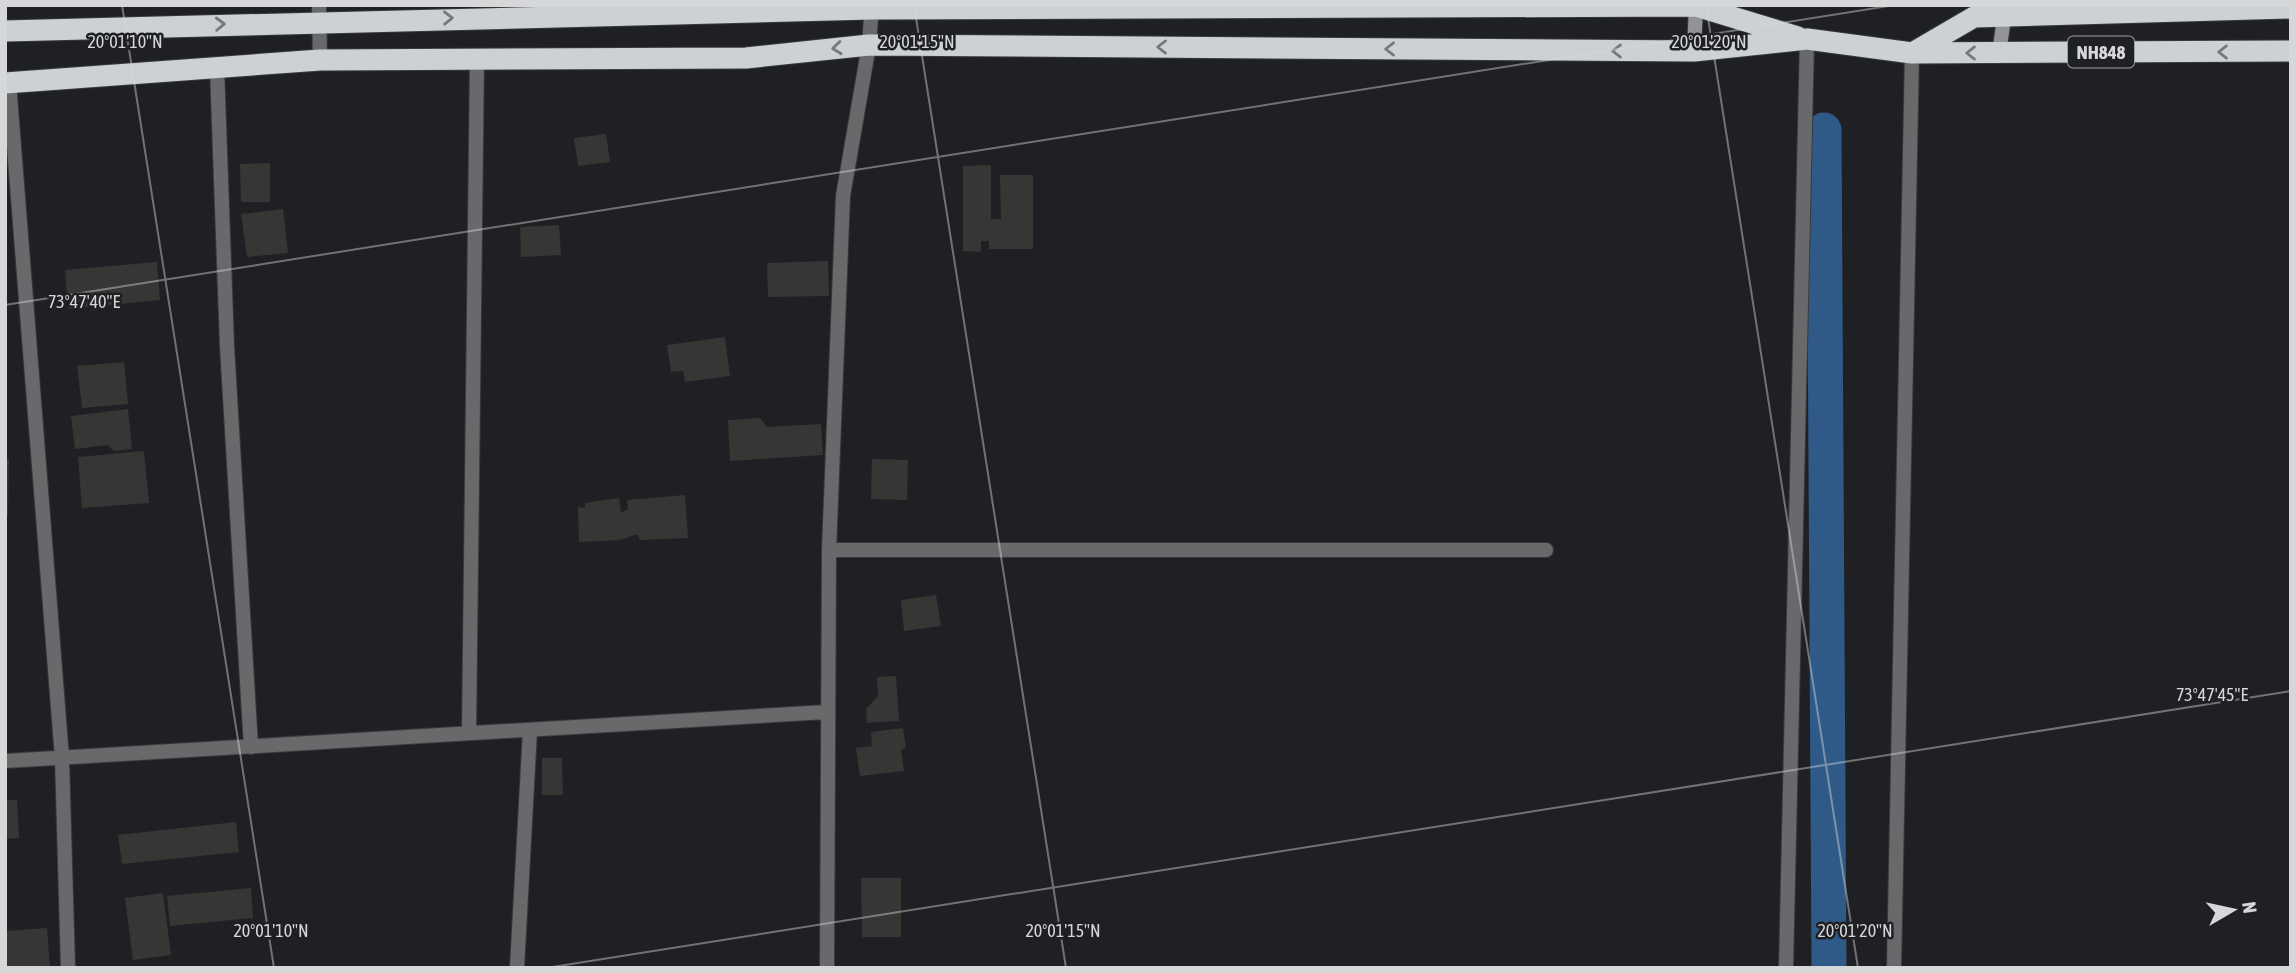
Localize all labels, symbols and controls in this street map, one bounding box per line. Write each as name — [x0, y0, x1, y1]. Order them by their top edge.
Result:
one-way arrow — [443, 11, 454, 26]
one-way arrow — [215, 17, 226, 32]
text: 20°01'10"N — [87, 31, 163, 52]
text: 20°01'15"N — [879, 31, 955, 52]
text: 20°01'20"N — [1671, 31, 1747, 52]
road number: NH848 — [2068, 36, 2134, 68]
one-way arrow — [1156, 39, 1167, 55]
one-way arrow — [831, 40, 842, 55]
one-way arrow — [1384, 41, 1394, 57]
one-way arrow — [1611, 43, 1622, 59]
one-way arrow — [2217, 44, 2227, 60]
one-way arrow — [1965, 45, 1975, 61]
text: 73°47'40"E — [48, 291, 120, 312]
text: 73°47'45"E — [2176, 684, 2248, 705]
north arrow — [2198, 875, 2268, 945]
text: N — [2238, 900, 2262, 915]
text: 20°01'10"N — [233, 920, 309, 941]
text: 20°01'15"N — [1025, 920, 1101, 941]
text: 20°01'20"N — [1817, 920, 1893, 941]

